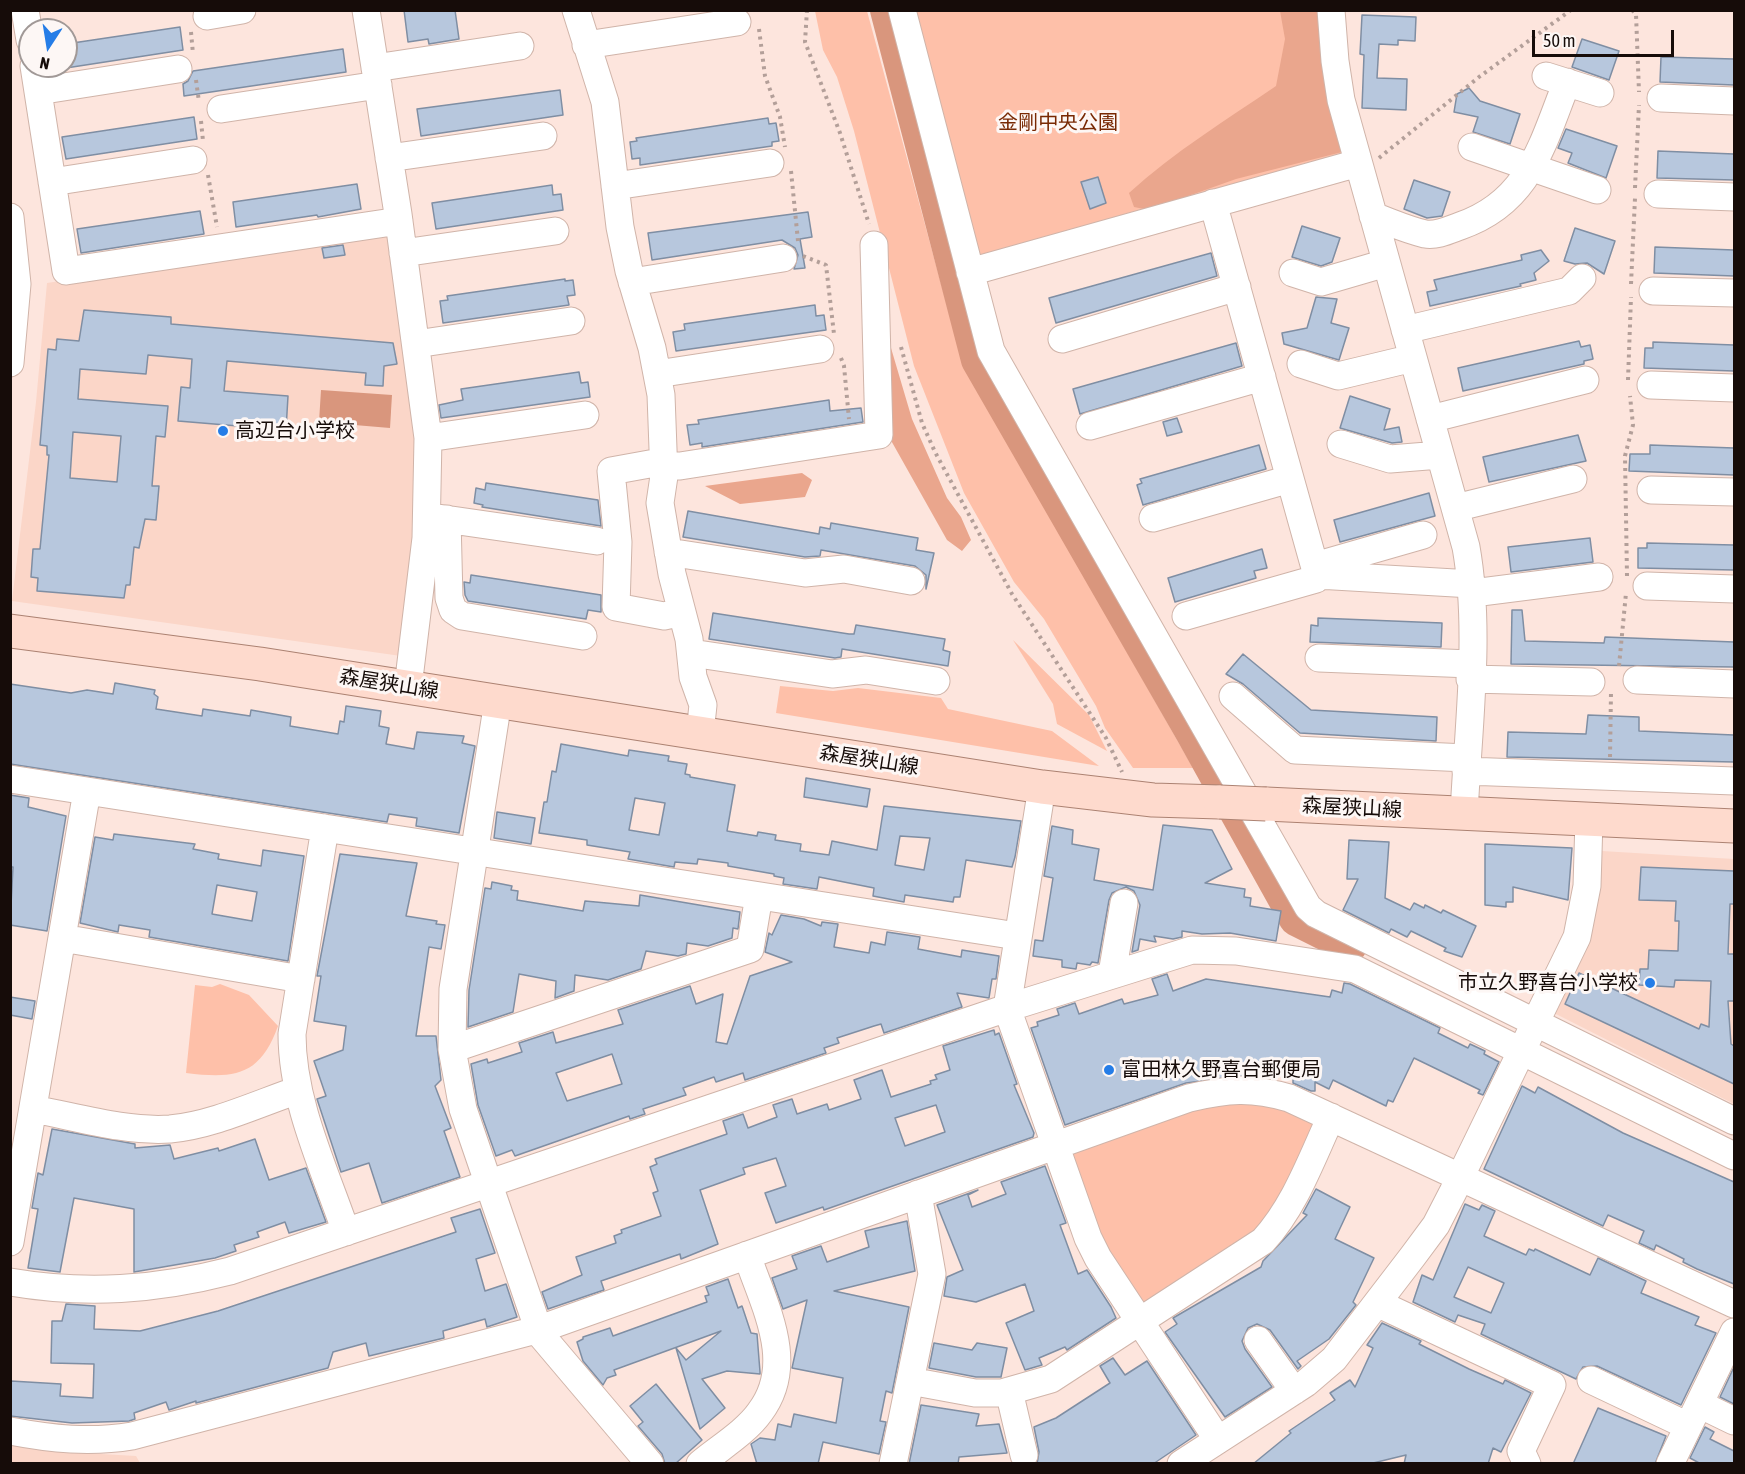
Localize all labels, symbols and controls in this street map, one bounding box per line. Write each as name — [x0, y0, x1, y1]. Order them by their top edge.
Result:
north arrow — [18, 18, 78, 78]
scale bar — [1535, 18, 1678, 56]
text: 50 m — [1543, 30, 1575, 51]
text: N — [38, 54, 51, 73]
park label: 金剛中央公園 — [998, 111, 1118, 135]
place label: 高辺台小学校 — [235, 419, 355, 443]
marker: 高辺台小学校 — [216, 424, 230, 438]
street label: 森屋狭山線 — [338, 664, 440, 704]
street label: 森屋狭山線 — [818, 740, 920, 780]
street label: 森屋狭山線 — [1301, 793, 1403, 823]
place label: 市立久野喜台小学校 — [1458, 971, 1638, 995]
marker: 市立久野喜台小学校 — [1643, 976, 1657, 990]
place label: 富田林久野喜台郵便局 — [1121, 1058, 1321, 1082]
marker: 富田林久野喜台郵便局 — [1102, 1063, 1116, 1077]

